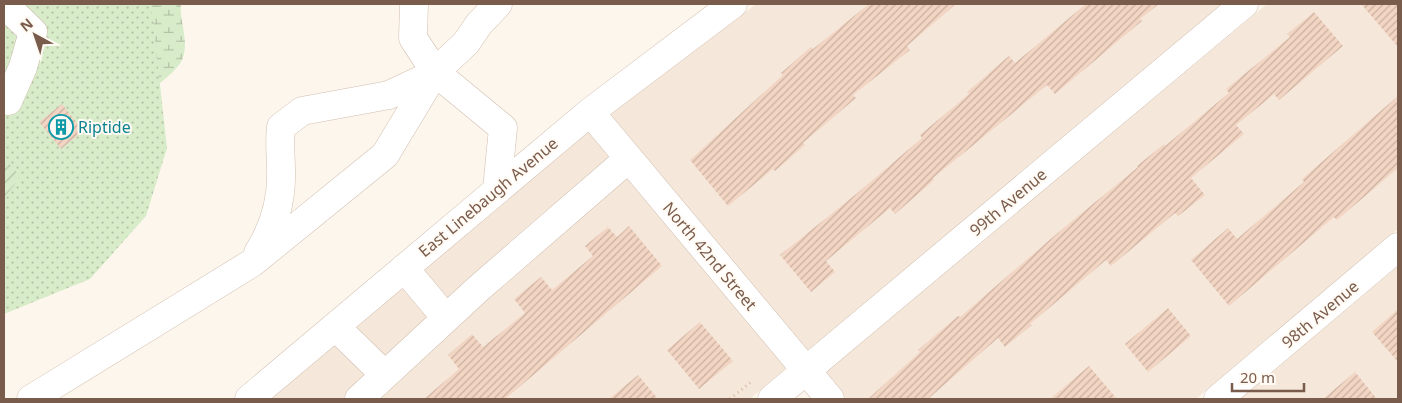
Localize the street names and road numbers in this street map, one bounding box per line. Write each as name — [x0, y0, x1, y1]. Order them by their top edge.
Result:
street label: East Linebaugh Avenue — [414, 132, 562, 262]
street label: 99th Avenue — [965, 163, 1051, 241]
street label: North 42nd Street — [658, 197, 762, 315]
street label: 98th Avenue — [1277, 275, 1363, 353]

